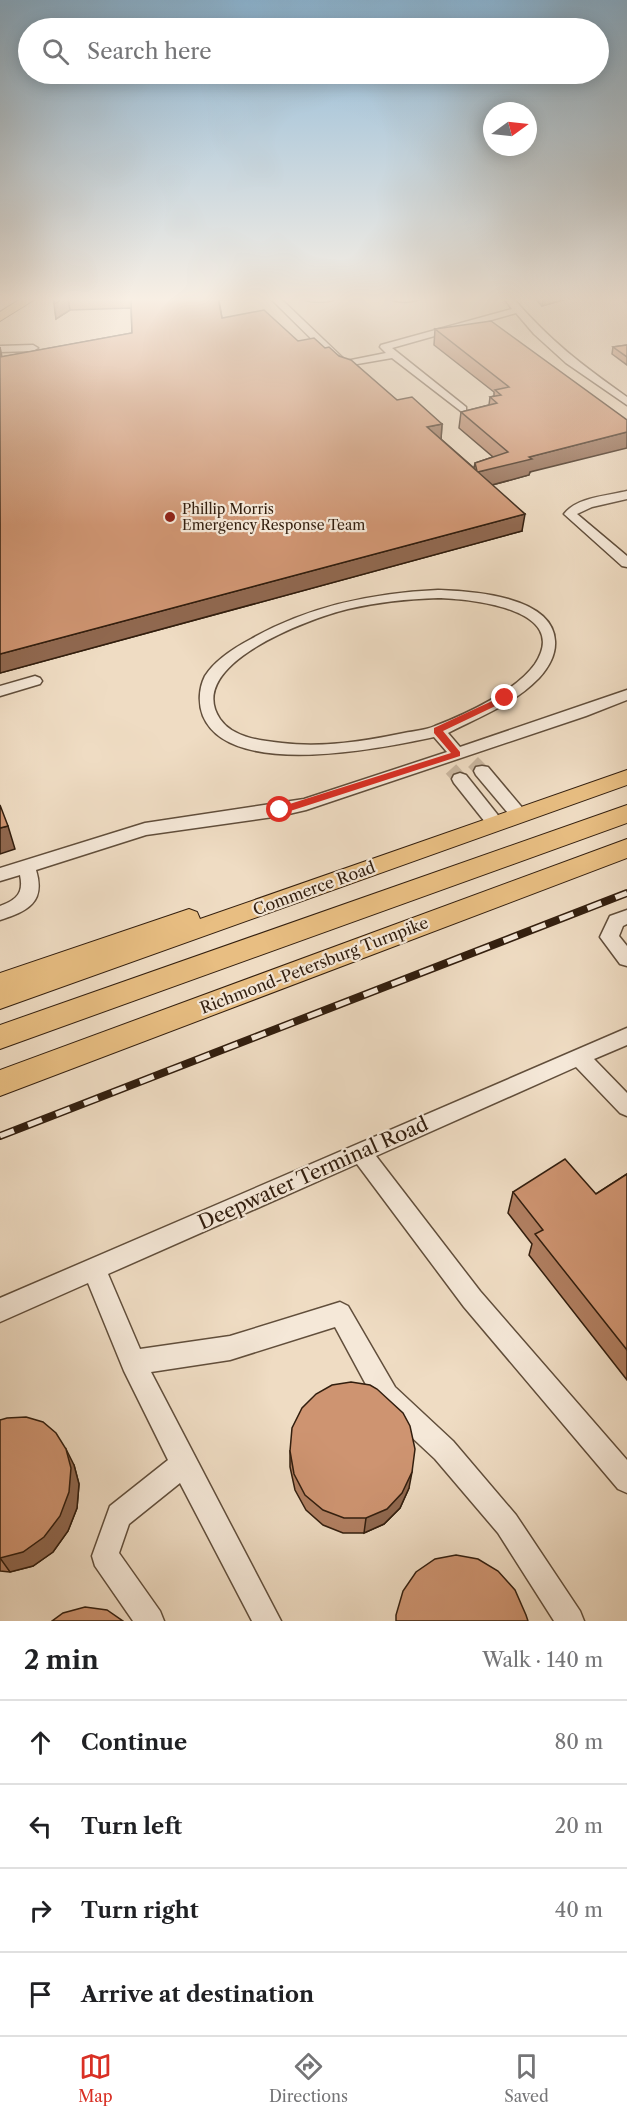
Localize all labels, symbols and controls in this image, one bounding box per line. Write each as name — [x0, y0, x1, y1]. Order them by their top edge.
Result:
search box — [18, 18, 609, 84]
icon: search — [39, 35, 72, 68]
text: Search here — [87, 38, 212, 65]
north arrow — [483, 102, 537, 156]
place label: Phillip Morris Emergency Response Team — [182, 500, 365, 534]
marker: Phillip Morris Emergency Response Team — [163, 510, 177, 524]
route end — [491, 684, 517, 710]
route start — [266, 796, 292, 822]
street label: Commerce Road — [250, 857, 378, 919]
street label: Richmond-Petersburg Turnpike — [197, 912, 431, 1018]
street label: Deepwater Terminal Road — [194, 1111, 432, 1235]
text: 2 min — [24, 1644, 99, 1676]
text: Walk · 140 m — [482, 1648, 603, 1672]
icon: ahead — [24, 1726, 57, 1759]
text: Continue — [81, 1729, 187, 1756]
text: 80 m — [555, 1730, 603, 1754]
icon: left — [24, 1810, 57, 1843]
text: Turn left — [81, 1813, 182, 1840]
text: 20 m — [555, 1814, 603, 1838]
icon: right — [24, 1894, 57, 1927]
text: Turn right — [81, 1897, 199, 1924]
text: 40 m — [555, 1898, 603, 1922]
icon: arrive — [24, 1978, 57, 2011]
text: Arrive at destination — [81, 1981, 314, 2008]
tab: Map — [78, 2050, 113, 2106]
tab: Directions — [269, 2050, 348, 2106]
tab: Saved — [504, 2050, 549, 2106]

